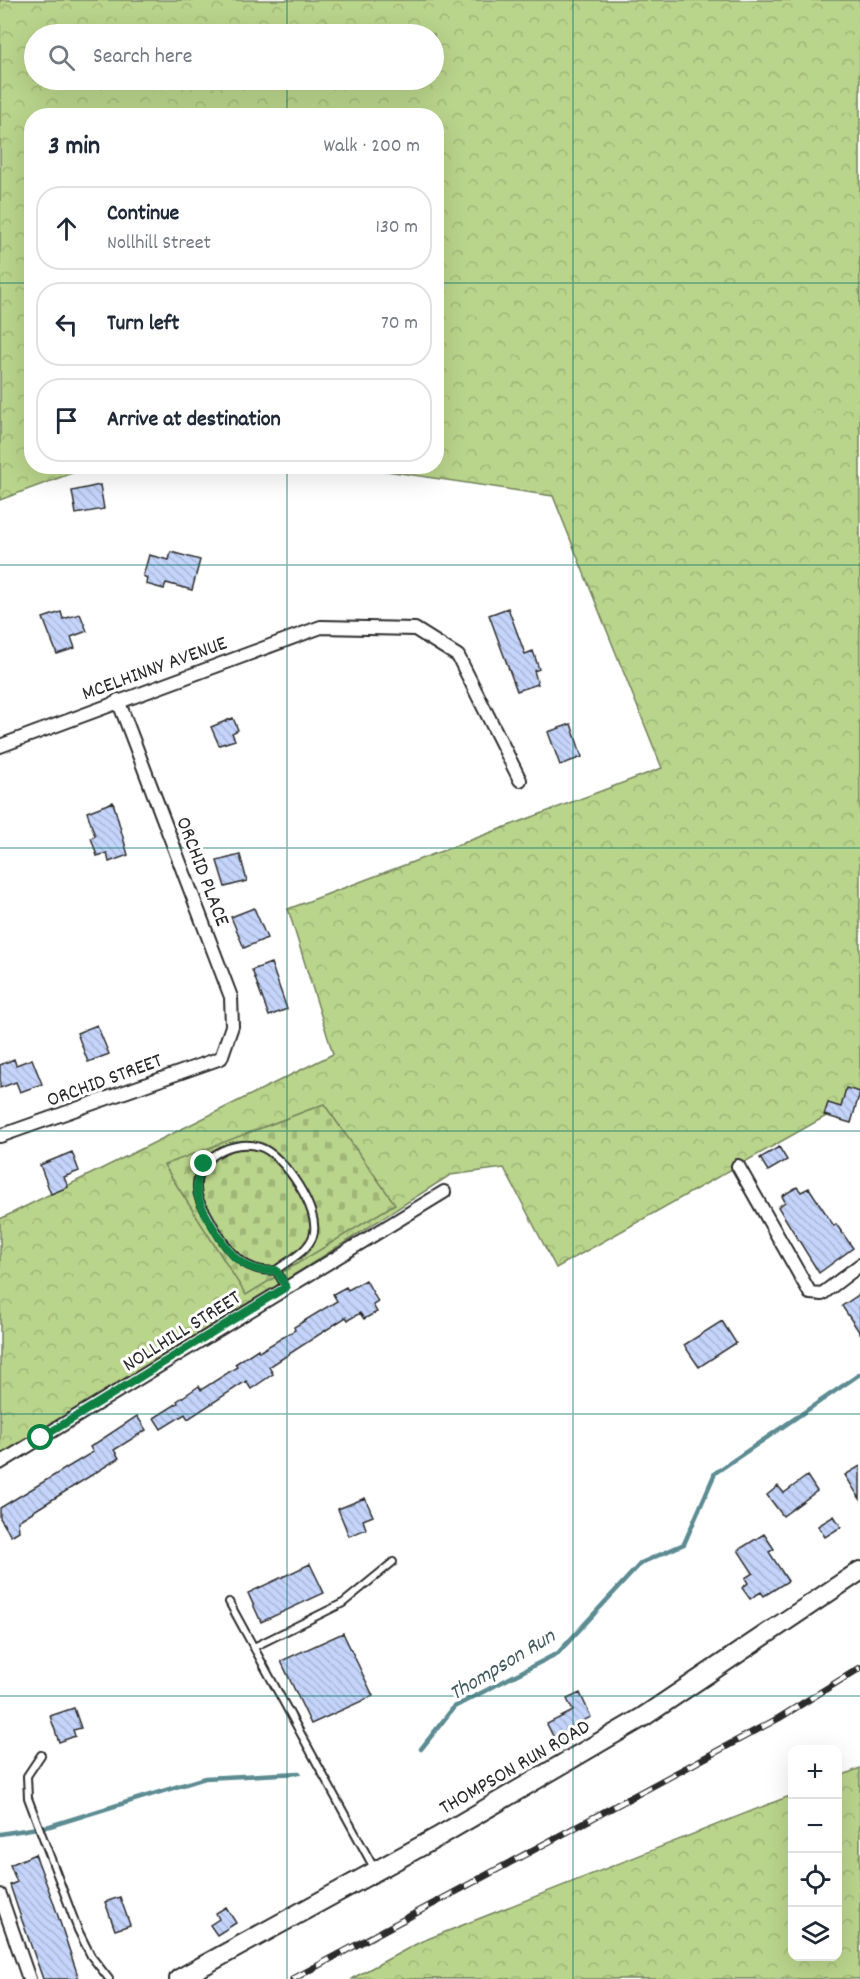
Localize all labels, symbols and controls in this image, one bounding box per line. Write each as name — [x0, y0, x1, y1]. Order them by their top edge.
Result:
search box — [24, 24, 444, 90]
icon: search — [45, 41, 78, 74]
text: Search here — [93, 42, 192, 73]
text: 3 min — [48, 129, 100, 166]
text: Walk · 200 m — [324, 133, 420, 161]
text: Continue — [107, 199, 179, 230]
icon: ahead — [50, 212, 83, 245]
text: 130 m — [376, 214, 418, 242]
text: Nollhill Street — [107, 230, 211, 258]
icon: left — [50, 308, 83, 341]
text: Turn left — [107, 309, 179, 340]
text: 70 m — [381, 310, 418, 338]
icon: arrive — [50, 404, 83, 437]
text: Arrive at destination — [107, 405, 281, 436]
street label: MCELHINNY AVENUE — [78, 629, 232, 710]
street label: ORCHID PLACE — [167, 813, 236, 932]
street label: ORCHID STREET — [43, 1047, 168, 1117]
route end — [190, 1150, 216, 1176]
street label: NOLLHILL STREET — [118, 1284, 248, 1381]
route start — [27, 1424, 53, 1450]
water label: Thompson Run — [444, 1622, 562, 1710]
street label: THOMPSON RUN ROAD — [435, 1713, 597, 1824]
map controls — [788, 1745, 842, 1961]
button: + — [788, 1745, 842, 1799]
button: − — [788, 1799, 842, 1853]
button: locate — [788, 1853, 842, 1907]
button: layers — [788, 1907, 842, 1961]

